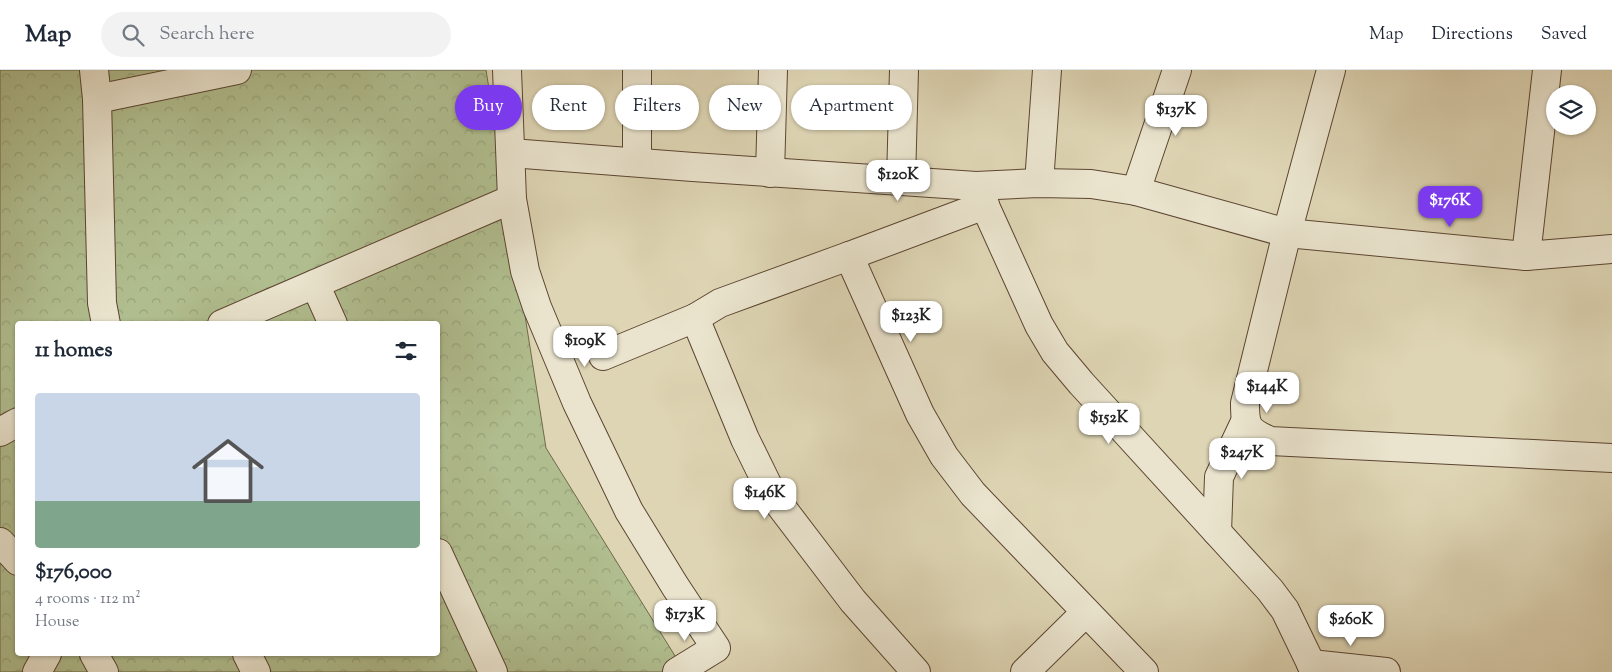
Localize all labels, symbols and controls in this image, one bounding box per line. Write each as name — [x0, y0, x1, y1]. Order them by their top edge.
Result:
search box — [101, 12, 451, 57]
text: Map — [25, 18, 71, 52]
icon: search — [119, 21, 147, 49]
text: Search here — [159, 21, 255, 48]
text: Map — [1369, 22, 1404, 48]
text: Directions — [1432, 22, 1513, 48]
text: Saved — [1541, 22, 1587, 48]
chip: Buy — [455, 85, 522, 130]
chip: Rent — [532, 85, 605, 130]
chip: Filters — [615, 85, 699, 130]
chip: New — [709, 85, 781, 130]
chip: Apartment — [791, 85, 912, 130]
map controls — [1546, 85, 1596, 135]
button: layers — [1546, 85, 1596, 135]
pin: $137K — [1141, 94, 1211, 137]
text: $137K — [1156, 99, 1196, 122]
pin: $120K — [863, 160, 933, 202]
text: $120K — [877, 164, 919, 187]
pin: $176K — [1415, 186, 1485, 228]
text: $176K — [1429, 190, 1471, 213]
pin: $123K — [876, 300, 946, 343]
text: $123K — [891, 305, 931, 328]
pin: $109K — [550, 326, 620, 368]
text: $109K — [564, 330, 606, 353]
text: 11 homes — [35, 336, 113, 366]
icon: filters — [392, 337, 420, 365]
pin: $144K — [1232, 372, 1302, 414]
text: $144K — [1246, 376, 1288, 399]
pin: $152K — [1074, 402, 1144, 445]
text: $152K — [1090, 407, 1128, 430]
icon: home — [183, 426, 273, 516]
pin: $247K — [1207, 438, 1277, 480]
text: $247K — [1220, 442, 1264, 465]
pin: $146K — [730, 478, 800, 520]
text: $146K — [744, 482, 786, 505]
text: $176,000 — [35, 558, 112, 588]
text: 4 rooms · 112 m² — [35, 588, 141, 611]
pin: $173K — [650, 600, 720, 642]
text: $173K — [665, 604, 705, 627]
pin: $260K — [1316, 604, 1386, 647]
text: $260K — [1329, 609, 1373, 632]
text: House — [35, 611, 79, 634]

